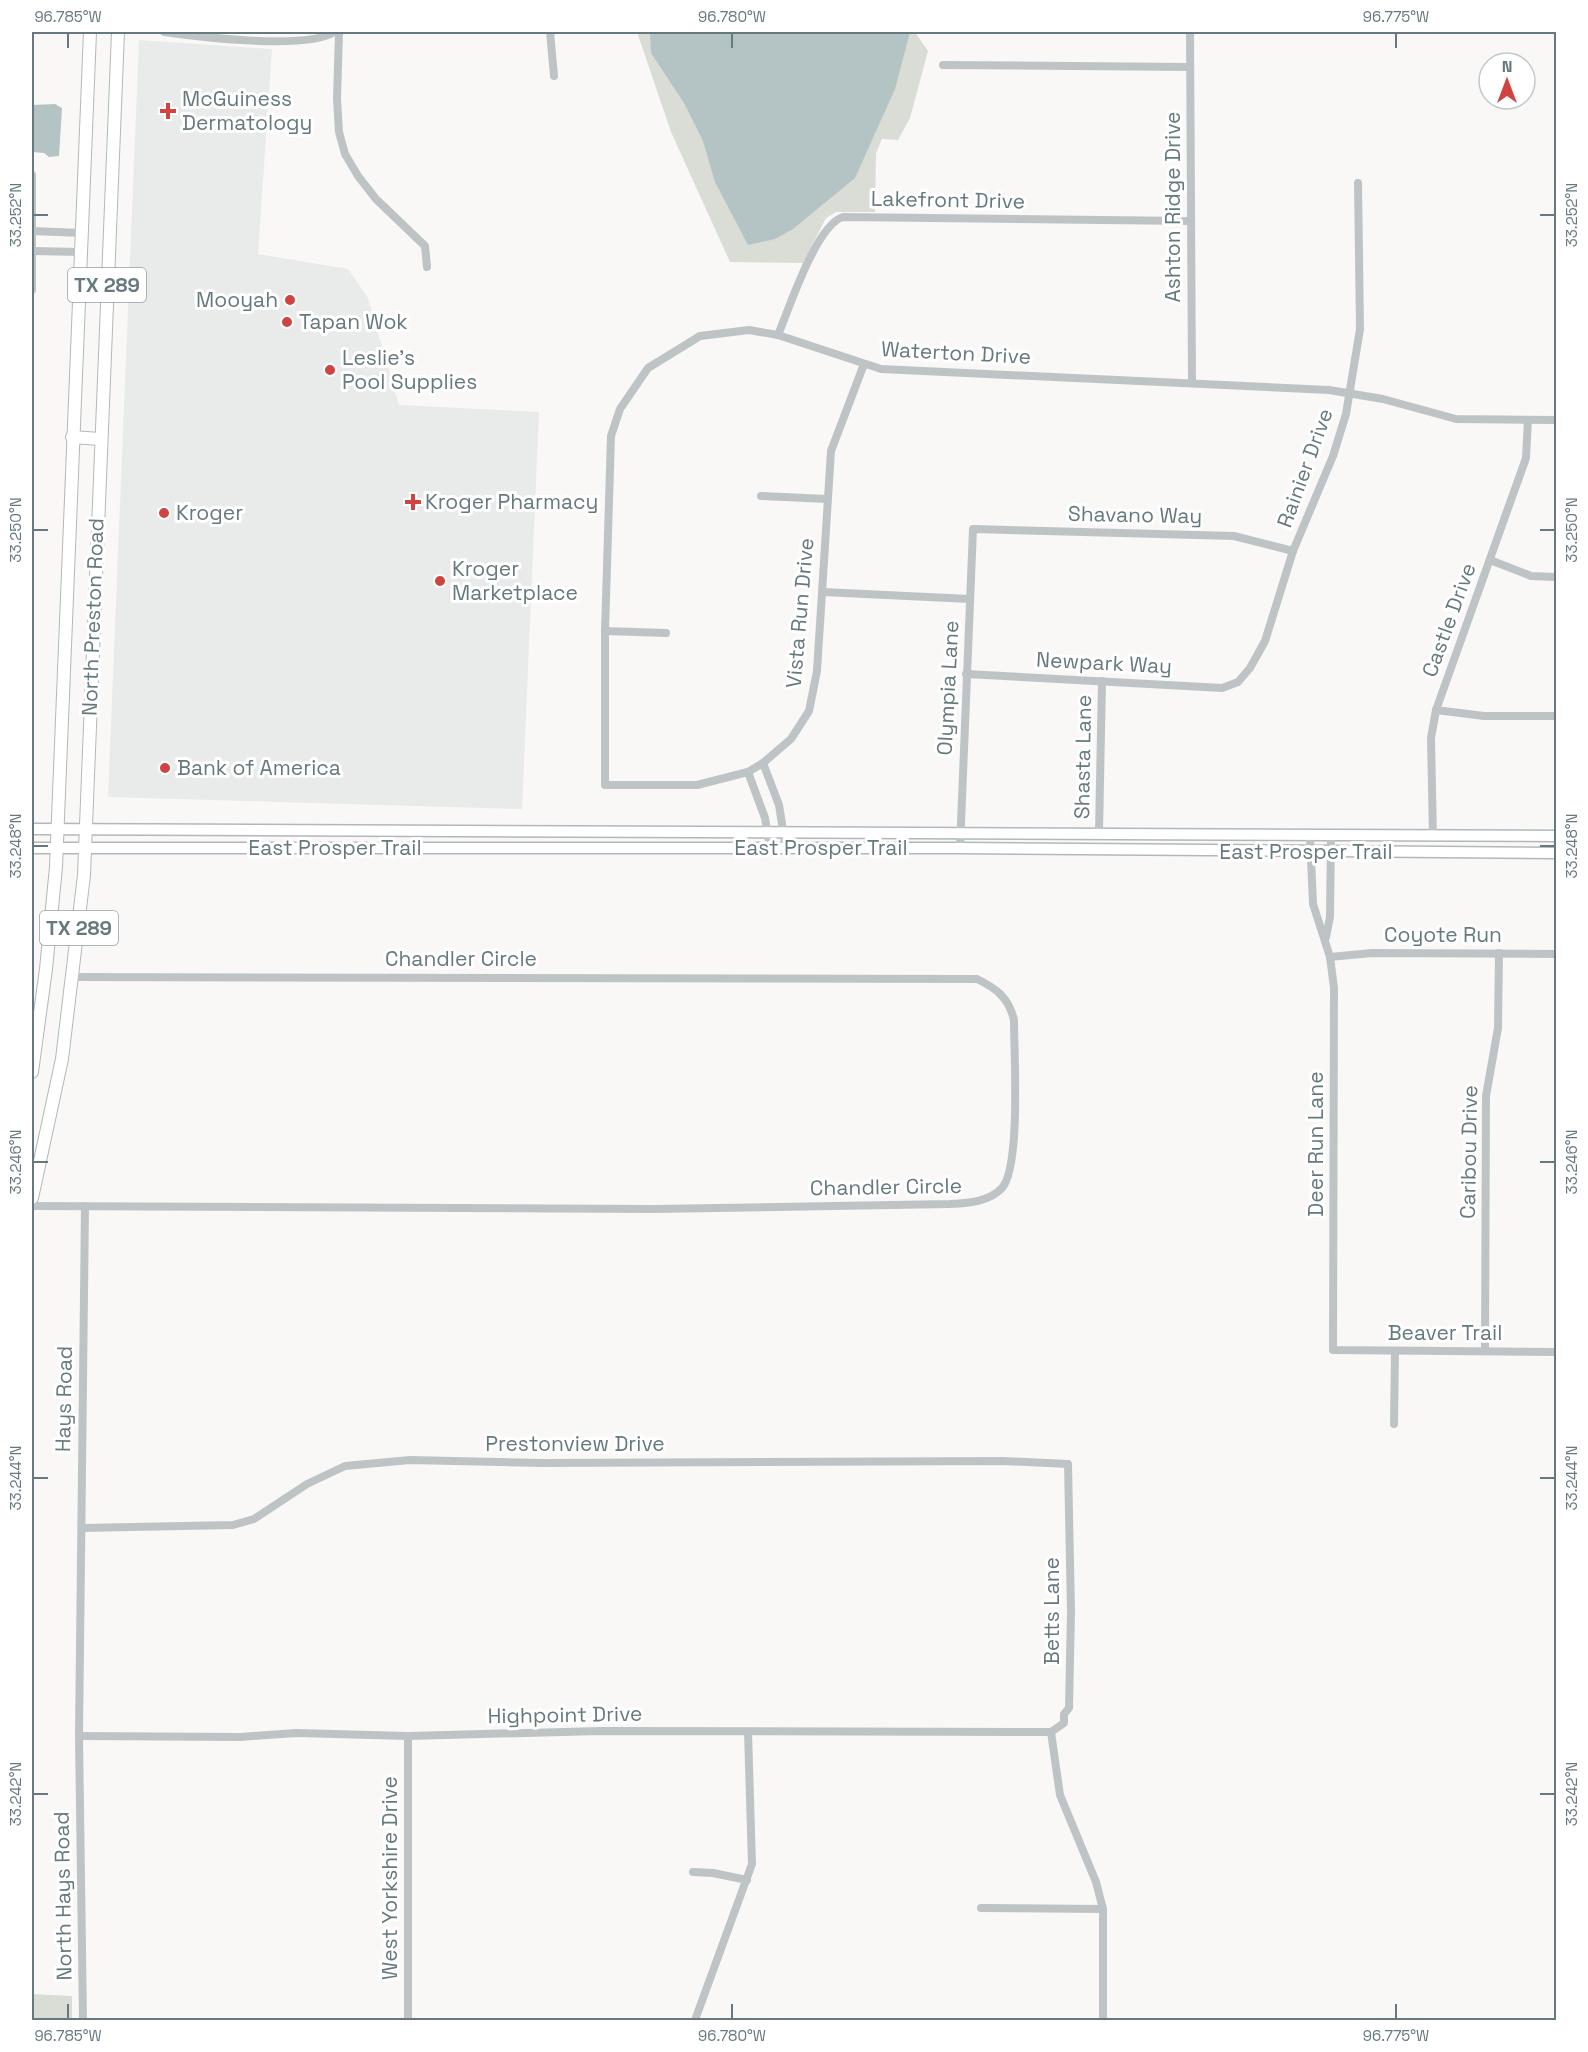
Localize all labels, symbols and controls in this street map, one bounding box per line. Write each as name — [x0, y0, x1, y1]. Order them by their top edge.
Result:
text: 96.785°W — [34, 7, 102, 26]
text: 96.780°W — [698, 7, 766, 26]
text: 96.775°W — [1363, 7, 1429, 26]
north arrow — [1477, 51, 1537, 111]
text: N — [1502, 56, 1512, 77]
place label: McGuiness Dermatology — [182, 85, 312, 136]
marker: McGuiness Dermatology — [159, 102, 177, 120]
street label: Ashton Ridge Drive — [1159, 112, 1186, 302]
text: 33.252°N — [6, 183, 25, 247]
text: 33.252°N — [1562, 183, 1581, 247]
street label: Lakefront Drive — [871, 185, 1025, 214]
road number: TX 289 — [68, 268, 146, 302]
place label: Mooyah — [196, 286, 278, 313]
marker: Mooyah — [283, 293, 297, 307]
place label: Tapan Wok — [299, 308, 408, 335]
marker: Tapan Wok — [280, 315, 294, 329]
street label: Waterton Drive — [880, 335, 1032, 370]
place label: Leslie's Pool Supplies — [342, 344, 477, 395]
marker: Leslie's Pool Supplies — [323, 363, 337, 377]
street label: Rainier Drive — [1271, 405, 1339, 531]
place label: Kroger Pharmacy — [425, 488, 598, 515]
marker: Kroger Pharmacy — [406, 495, 420, 509]
text: 33.250°N — [6, 497, 25, 563]
text: 33.250°N — [1562, 497, 1581, 563]
place label: Kroger — [176, 499, 243, 526]
street label: Shavano Way — [1068, 500, 1202, 529]
marker: Kroger — [157, 506, 171, 520]
street label: North Preston Road — [76, 517, 109, 717]
street label: Vista Run Drive — [779, 537, 820, 689]
place label: Kroger Marketplace — [452, 555, 578, 606]
street label: Castle Drive — [1415, 559, 1482, 680]
marker: Kroger Marketplace — [433, 574, 447, 588]
street label: Olympia Lane — [930, 620, 965, 756]
street label: Newpark Way — [1035, 645, 1173, 680]
street label: Shasta Lane — [1068, 695, 1097, 819]
place label: Bank of America — [177, 754, 341, 781]
marker: Bank of America — [158, 761, 172, 775]
text: 33.248°N — [6, 814, 25, 878]
text: 33.248°N — [1562, 814, 1581, 878]
street label: East Prosper Trail — [248, 834, 422, 861]
street label: East Prosper Trail — [734, 834, 908, 861]
street label: East Prosper Trail — [1219, 838, 1393, 865]
road number: TX 289 — [40, 911, 118, 945]
street label: Coyote Run — [1384, 921, 1502, 948]
street label: Chandler Circle — [385, 945, 537, 972]
street label: Deer Run Lane — [1302, 1071, 1329, 1217]
street label: Caribou Drive — [1454, 1085, 1483, 1219]
text: 33.246°N — [6, 1130, 25, 1194]
text: 33.246°N — [1562, 1130, 1581, 1194]
street label: Chandler Circle — [810, 1172, 962, 1201]
street label: Beaver Trail — [1388, 1319, 1502, 1346]
street label: Hays Road — [49, 1346, 78, 1452]
street label: Prestonview Drive — [485, 1430, 665, 1457]
text: 33.244°N — [6, 1446, 25, 1510]
text: 33.244°N — [1562, 1446, 1581, 1510]
street label: Betts Lane — [1038, 1557, 1065, 1665]
street label: Highpoint Drive — [487, 1700, 643, 1729]
text: 33.242°N — [6, 1762, 25, 1826]
text: 33.242°N — [1562, 1762, 1581, 1826]
street label: West Yorkshire Drive — [376, 1776, 403, 1980]
street label: North Hays Road — [48, 1811, 77, 1981]
text: 96.785°W — [34, 2026, 102, 2045]
text: 96.780°W — [698, 2026, 766, 2045]
text: 96.775°W — [1363, 2026, 1429, 2045]

